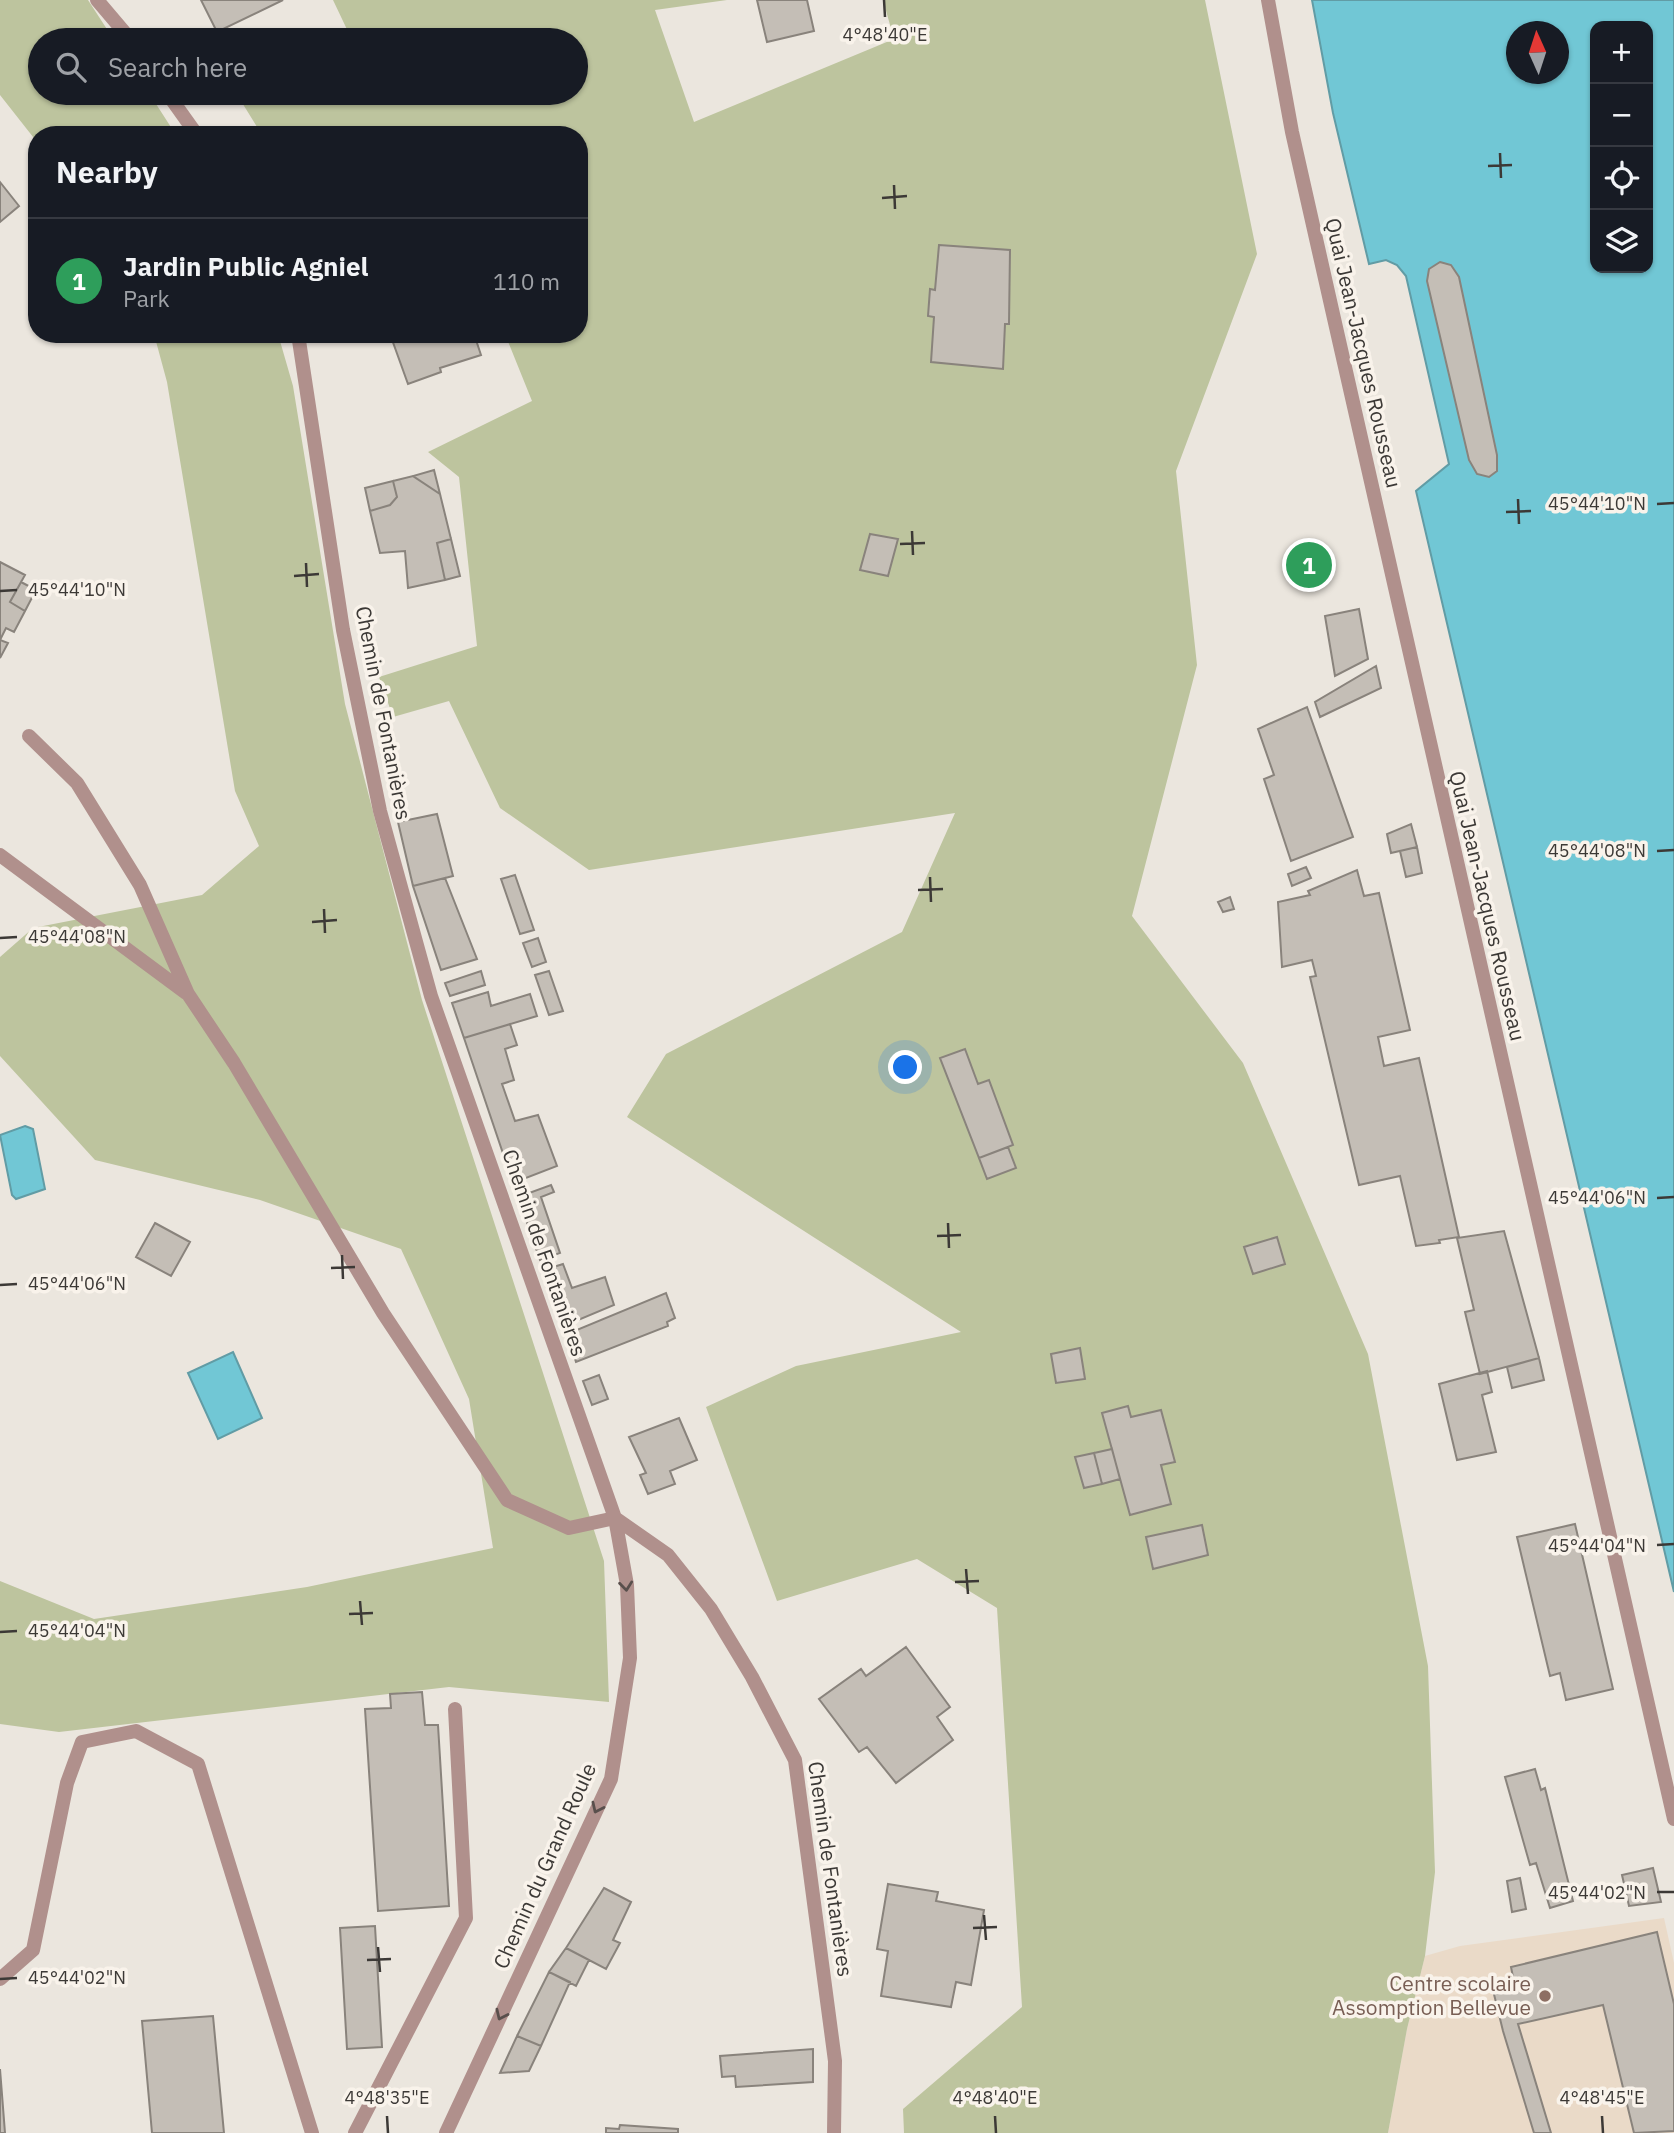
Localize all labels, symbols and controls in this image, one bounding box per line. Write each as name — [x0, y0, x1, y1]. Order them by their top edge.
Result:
north arrow — [1506, 21, 1569, 84]
map controls — [1590, 21, 1653, 273]
button: + — [1590, 21, 1653, 84]
text: 4°48'40"E — [843, 23, 927, 46]
search box — [28, 28, 588, 105]
icon: search — [52, 48, 90, 86]
text: Search here — [108, 50, 247, 84]
button: − — [1590, 84, 1653, 147]
button: locate — [1590, 147, 1653, 210]
text: Nearby — [56, 152, 158, 191]
button: layers — [1590, 210, 1653, 273]
street label: Quai Jean-Jacques Rousseau — [1319, 215, 1409, 491]
text: Jardin Public Agniel — [123, 249, 368, 283]
text: 1 — [72, 266, 86, 296]
text: 110 m — [493, 266, 560, 296]
text: Park — [123, 283, 170, 313]
text: 45°44'10"N — [1548, 492, 1646, 515]
pin: 1 — [1286, 539, 1332, 591]
text: 45°44'10"N — [28, 578, 126, 601]
street label: Chemin de Fontanières — [350, 604, 418, 822]
street label: Quai Jean-Jacques Rousseau — [1443, 768, 1533, 1044]
text: 45°44'08"N — [1548, 839, 1646, 862]
text: 45°44'08"N — [28, 925, 126, 948]
your location — [888, 1050, 922, 1084]
street label: Chemin de Fontanières — [496, 1145, 594, 1360]
text: 45°44'06"N — [1548, 1186, 1646, 1209]
text: 45°44'06"N — [28, 1272, 126, 1295]
text: 45°44'04"N — [1548, 1534, 1646, 1557]
one-way arrow — [619, 1580, 634, 1592]
text: 45°44'04"N — [28, 1619, 126, 1642]
street label: Chemin du Grand Roule — [486, 1758, 602, 1973]
street label: Chemin de Fontanières — [802, 1759, 860, 1978]
one-way arrow — [591, 1801, 605, 1814]
text: 45°44'02"N — [1548, 1881, 1646, 1904]
text: 45°44'02"N — [28, 1966, 126, 1989]
place label: Centre scolaire Assomption Bellevue — [1332, 1969, 1531, 2021]
marker: Centre scolaire Assomption Bellevue — [1537, 1988, 1553, 2004]
one-way arrow — [495, 2008, 509, 2020]
text: 4°48'35"E — [345, 2086, 429, 2109]
text: 4°48'40"E — [953, 2086, 1037, 2109]
text: 4°48'45"E — [1560, 2086, 1644, 2109]

